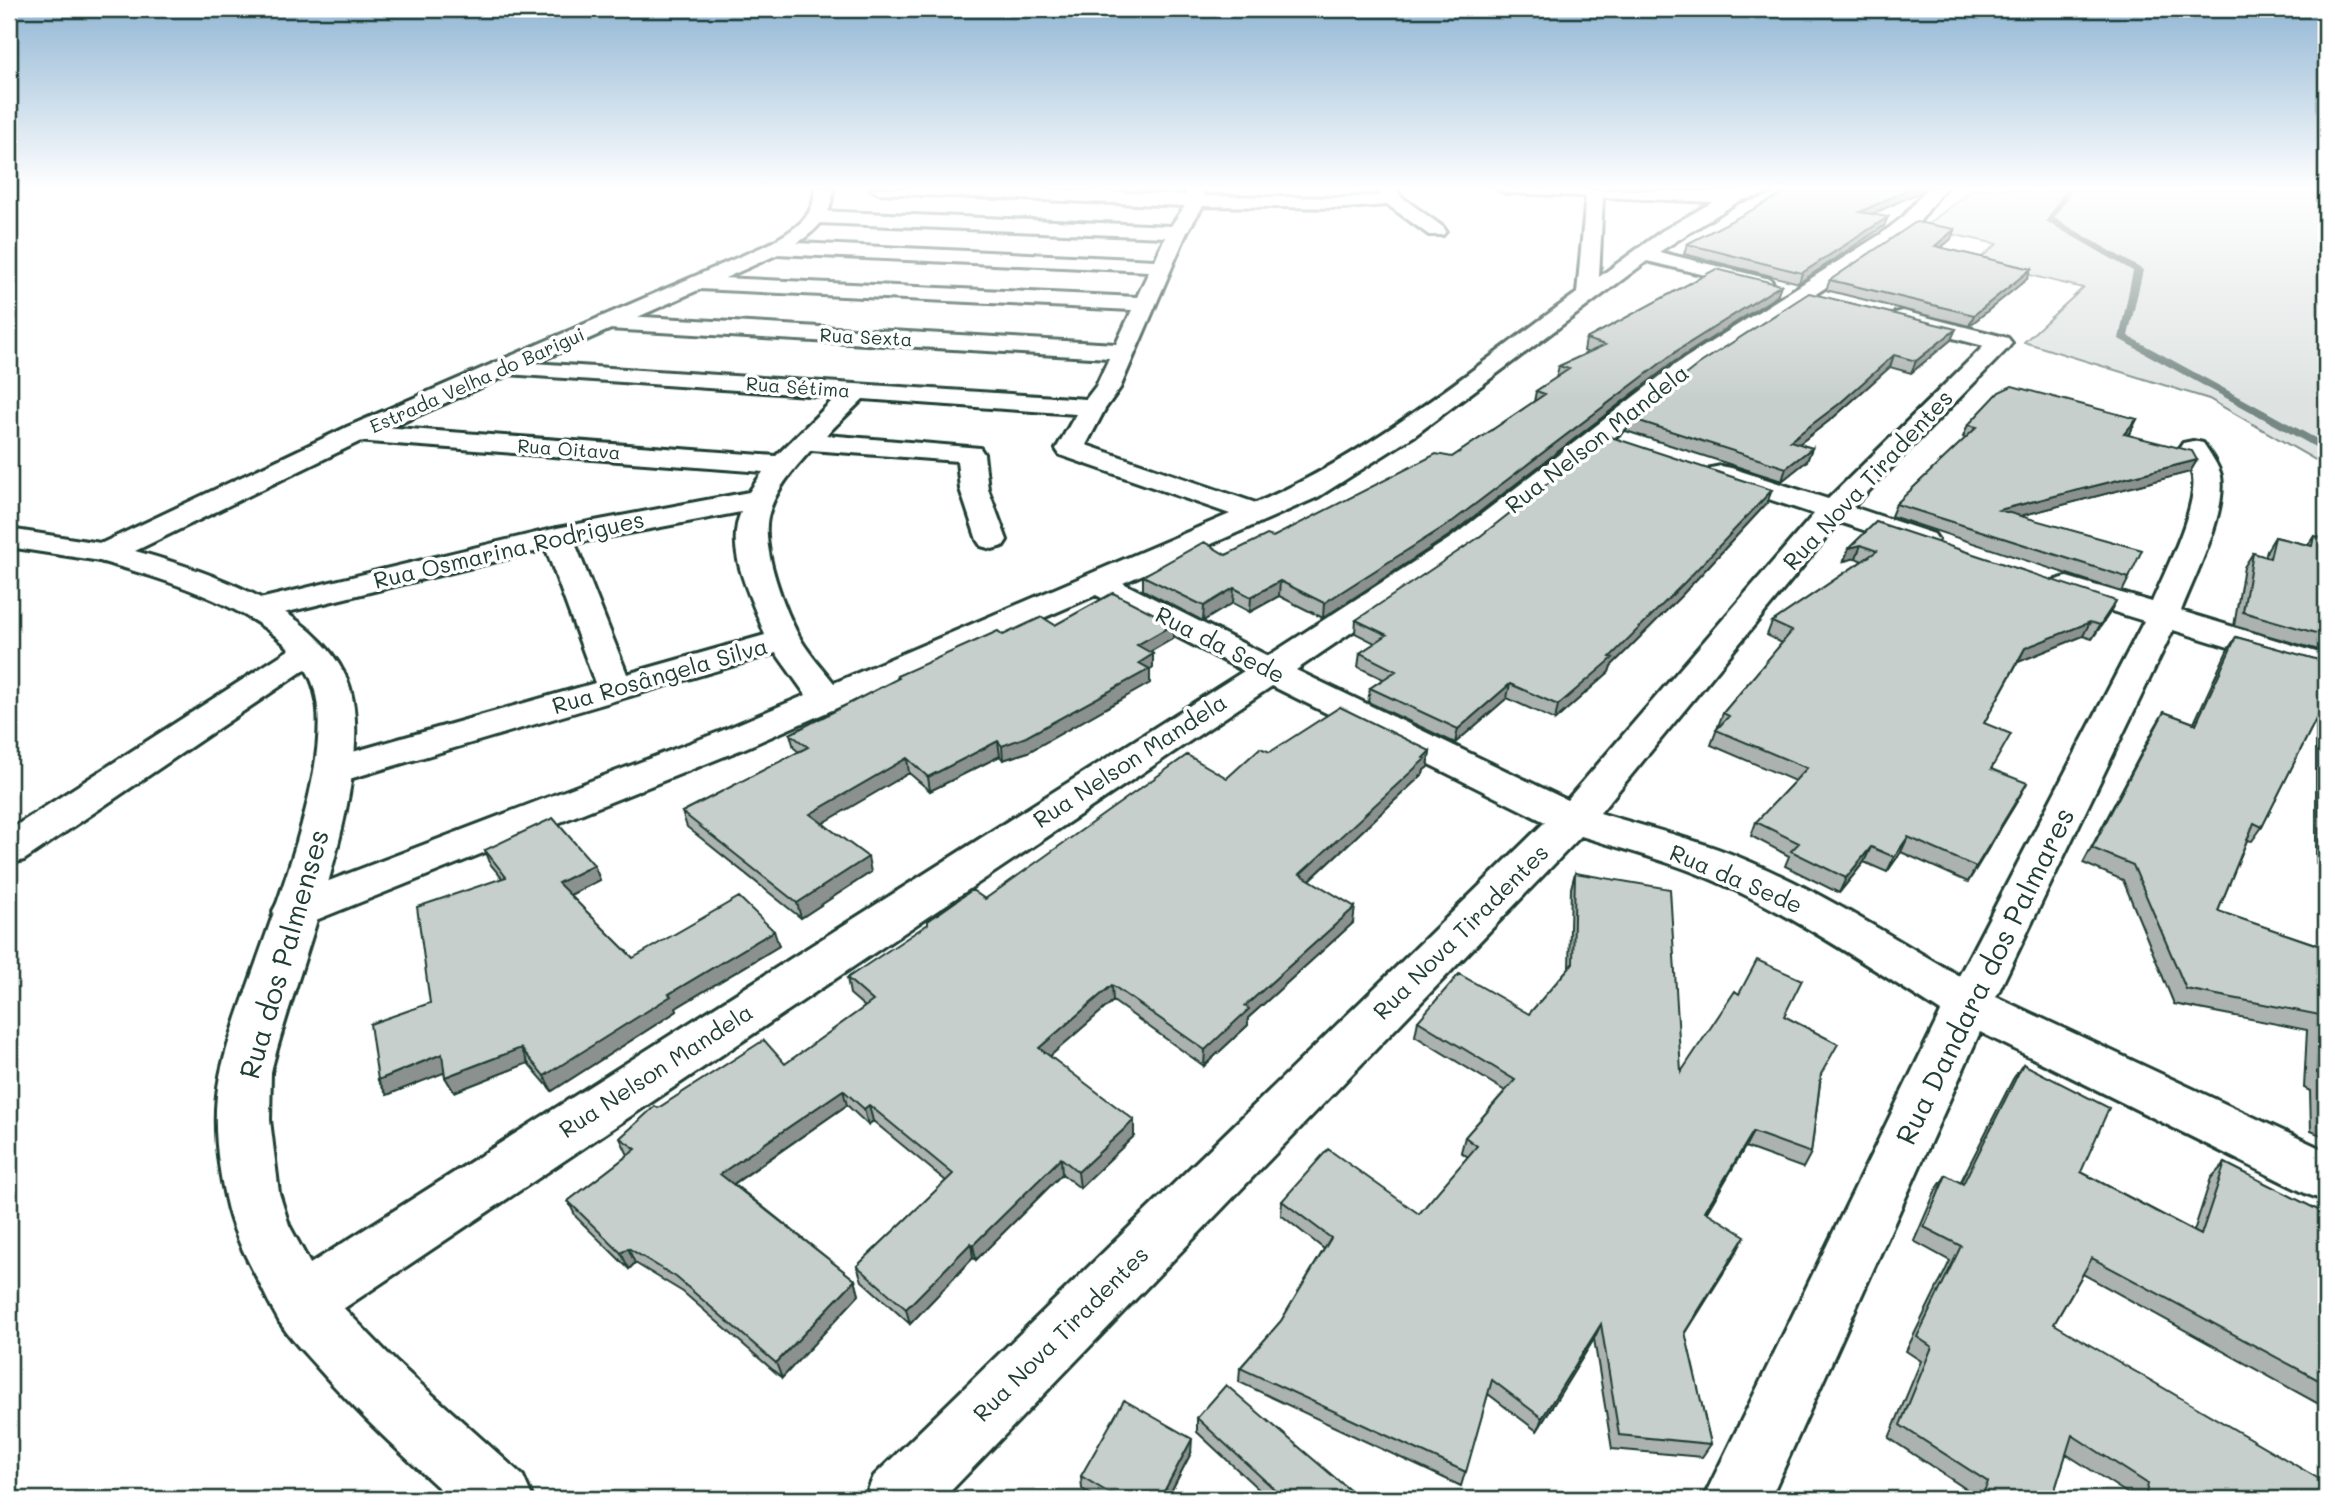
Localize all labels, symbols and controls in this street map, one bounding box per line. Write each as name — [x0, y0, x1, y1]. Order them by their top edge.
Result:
street label: Estrada Velha do Barigui — [365, 321, 588, 438]
street label: Rua Sexta — [819, 322, 913, 351]
street label: Rua Nelson Mandela — [1498, 357, 1694, 519]
street label: Rua Sétima — [745, 370, 851, 403]
street label: Rua Nova Tiradentes — [1776, 383, 1959, 576]
street label: Rua Oitava — [517, 432, 621, 465]
street label: Rua Osmarina Rodrigues — [370, 503, 647, 595]
street label: Rua da Sede — [1151, 599, 1290, 690]
street label: Rua Rosângela Silva — [548, 630, 771, 720]
street label: Rua Nelson Mandela — [1027, 686, 1232, 834]
street label: Rua Dandara dos Palmares — [1887, 801, 2082, 1150]
street label: Rua dos Palmenses — [230, 825, 336, 1083]
street label: Rua Nova Tiradentes — [1366, 837, 1554, 1025]
street label: Rua da Sede — [1665, 837, 1807, 919]
street label: Rua Nelson Mandela — [553, 996, 758, 1144]
street label: Rua Nova Tiradentes — [966, 1239, 1154, 1427]

